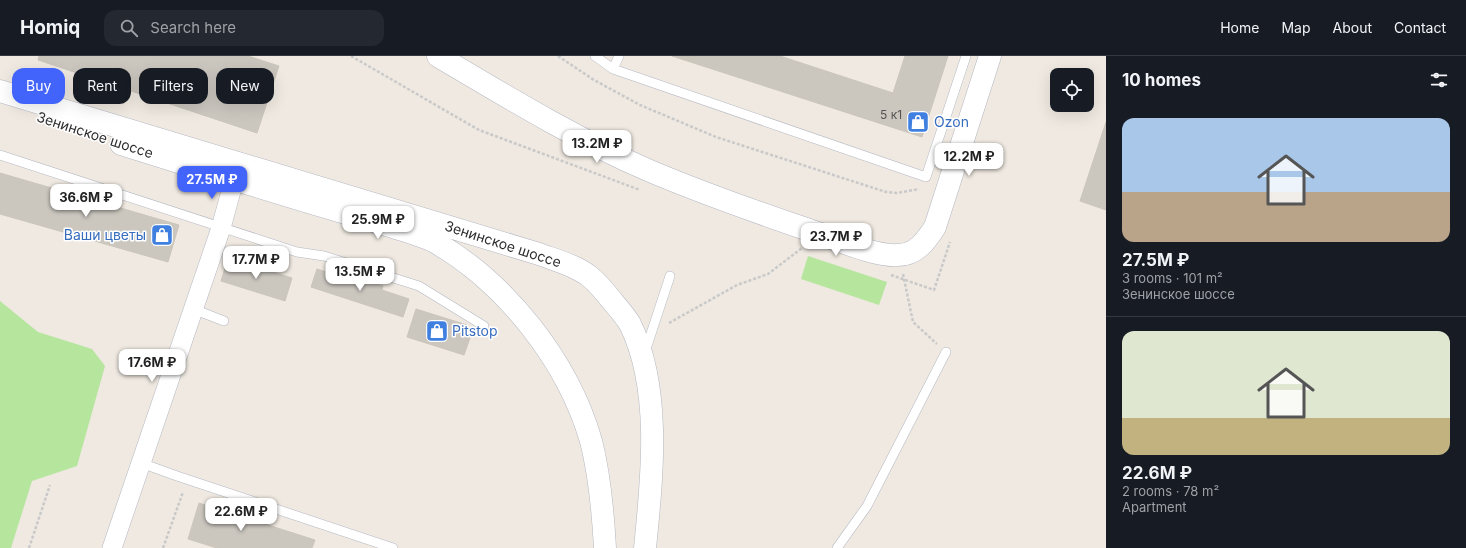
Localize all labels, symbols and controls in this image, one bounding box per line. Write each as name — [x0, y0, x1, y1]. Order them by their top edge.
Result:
search box — [104, 10, 384, 46]
text: Homiq — [20, 16, 80, 39]
icon: search — [118, 17, 140, 39]
text: Search here — [150, 18, 236, 37]
text: Home — [1220, 19, 1259, 36]
text: Map — [1281, 19, 1311, 36]
text: About — [1333, 19, 1372, 36]
text: Contact — [1394, 19, 1446, 36]
chip: Buy — [12, 68, 65, 104]
chip: Rent — [73, 68, 131, 104]
chip: Filters — [139, 68, 208, 104]
chip: New — [216, 68, 274, 104]
map controls — [1050, 68, 1094, 112]
button: locate — [1050, 68, 1094, 112]
icon: filters — [1428, 69, 1450, 91]
text: 10 homes — [1122, 70, 1201, 90]
house number: 5 к1 — [880, 107, 902, 122]
street label: Зенинское шоссе — [35, 108, 156, 161]
shop icon: Ozon — [905, 109, 931, 135]
place label: Ozon — [934, 113, 969, 130]
pin: 13.2M ₽ — [560, 130, 634, 164]
text: 13.2M ₽ — [571, 135, 623, 151]
pin: 12.2M ₽ — [932, 143, 1006, 177]
icon: home — [1250, 144, 1322, 216]
text: 12.2M ₽ — [943, 148, 995, 164]
pin: 27.5M ₽ — [175, 166, 249, 200]
text: 27.5M ₽ — [186, 171, 238, 187]
pin: 36.6M ₽ — [49, 184, 123, 218]
text: 36.6M ₽ — [59, 189, 113, 205]
pin: 25.9M ₽ — [341, 206, 415, 240]
text: 25.9M ₽ — [351, 211, 405, 227]
street label: Зенинское шоссе — [443, 217, 564, 270]
shop icon: Ваши цветы — [149, 222, 175, 248]
pin: 23.7M ₽ — [799, 223, 873, 257]
place label: Ваши цветы — [64, 226, 146, 243]
text: 23.7M ₽ — [810, 228, 862, 244]
pin: 17.7M ₽ — [219, 246, 293, 280]
text: 27.5M ₽ — [1122, 250, 1189, 270]
text: 17.7M ₽ — [232, 251, 280, 267]
pin: 13.5M ₽ — [323, 258, 397, 292]
text: 13.5M ₽ — [334, 263, 386, 279]
text: 3 rooms · 101 m² — [1122, 270, 1223, 286]
text: Зенинское шоссе — [1122, 286, 1235, 302]
shop icon: Pitstop — [424, 318, 450, 344]
place label: Pitstop — [452, 322, 498, 339]
pin: 17.6M ₽ — [115, 349, 189, 383]
text: 17.6M ₽ — [128, 354, 176, 370]
icon: home — [1250, 357, 1322, 429]
text: 22.6M ₽ — [1122, 463, 1192, 483]
text: 2 rooms · 78 m² — [1122, 483, 1219, 499]
pin: 22.6M ₽ — [204, 498, 278, 532]
text: Apartment — [1122, 499, 1187, 515]
text: 22.6M ₽ — [214, 503, 268, 519]

